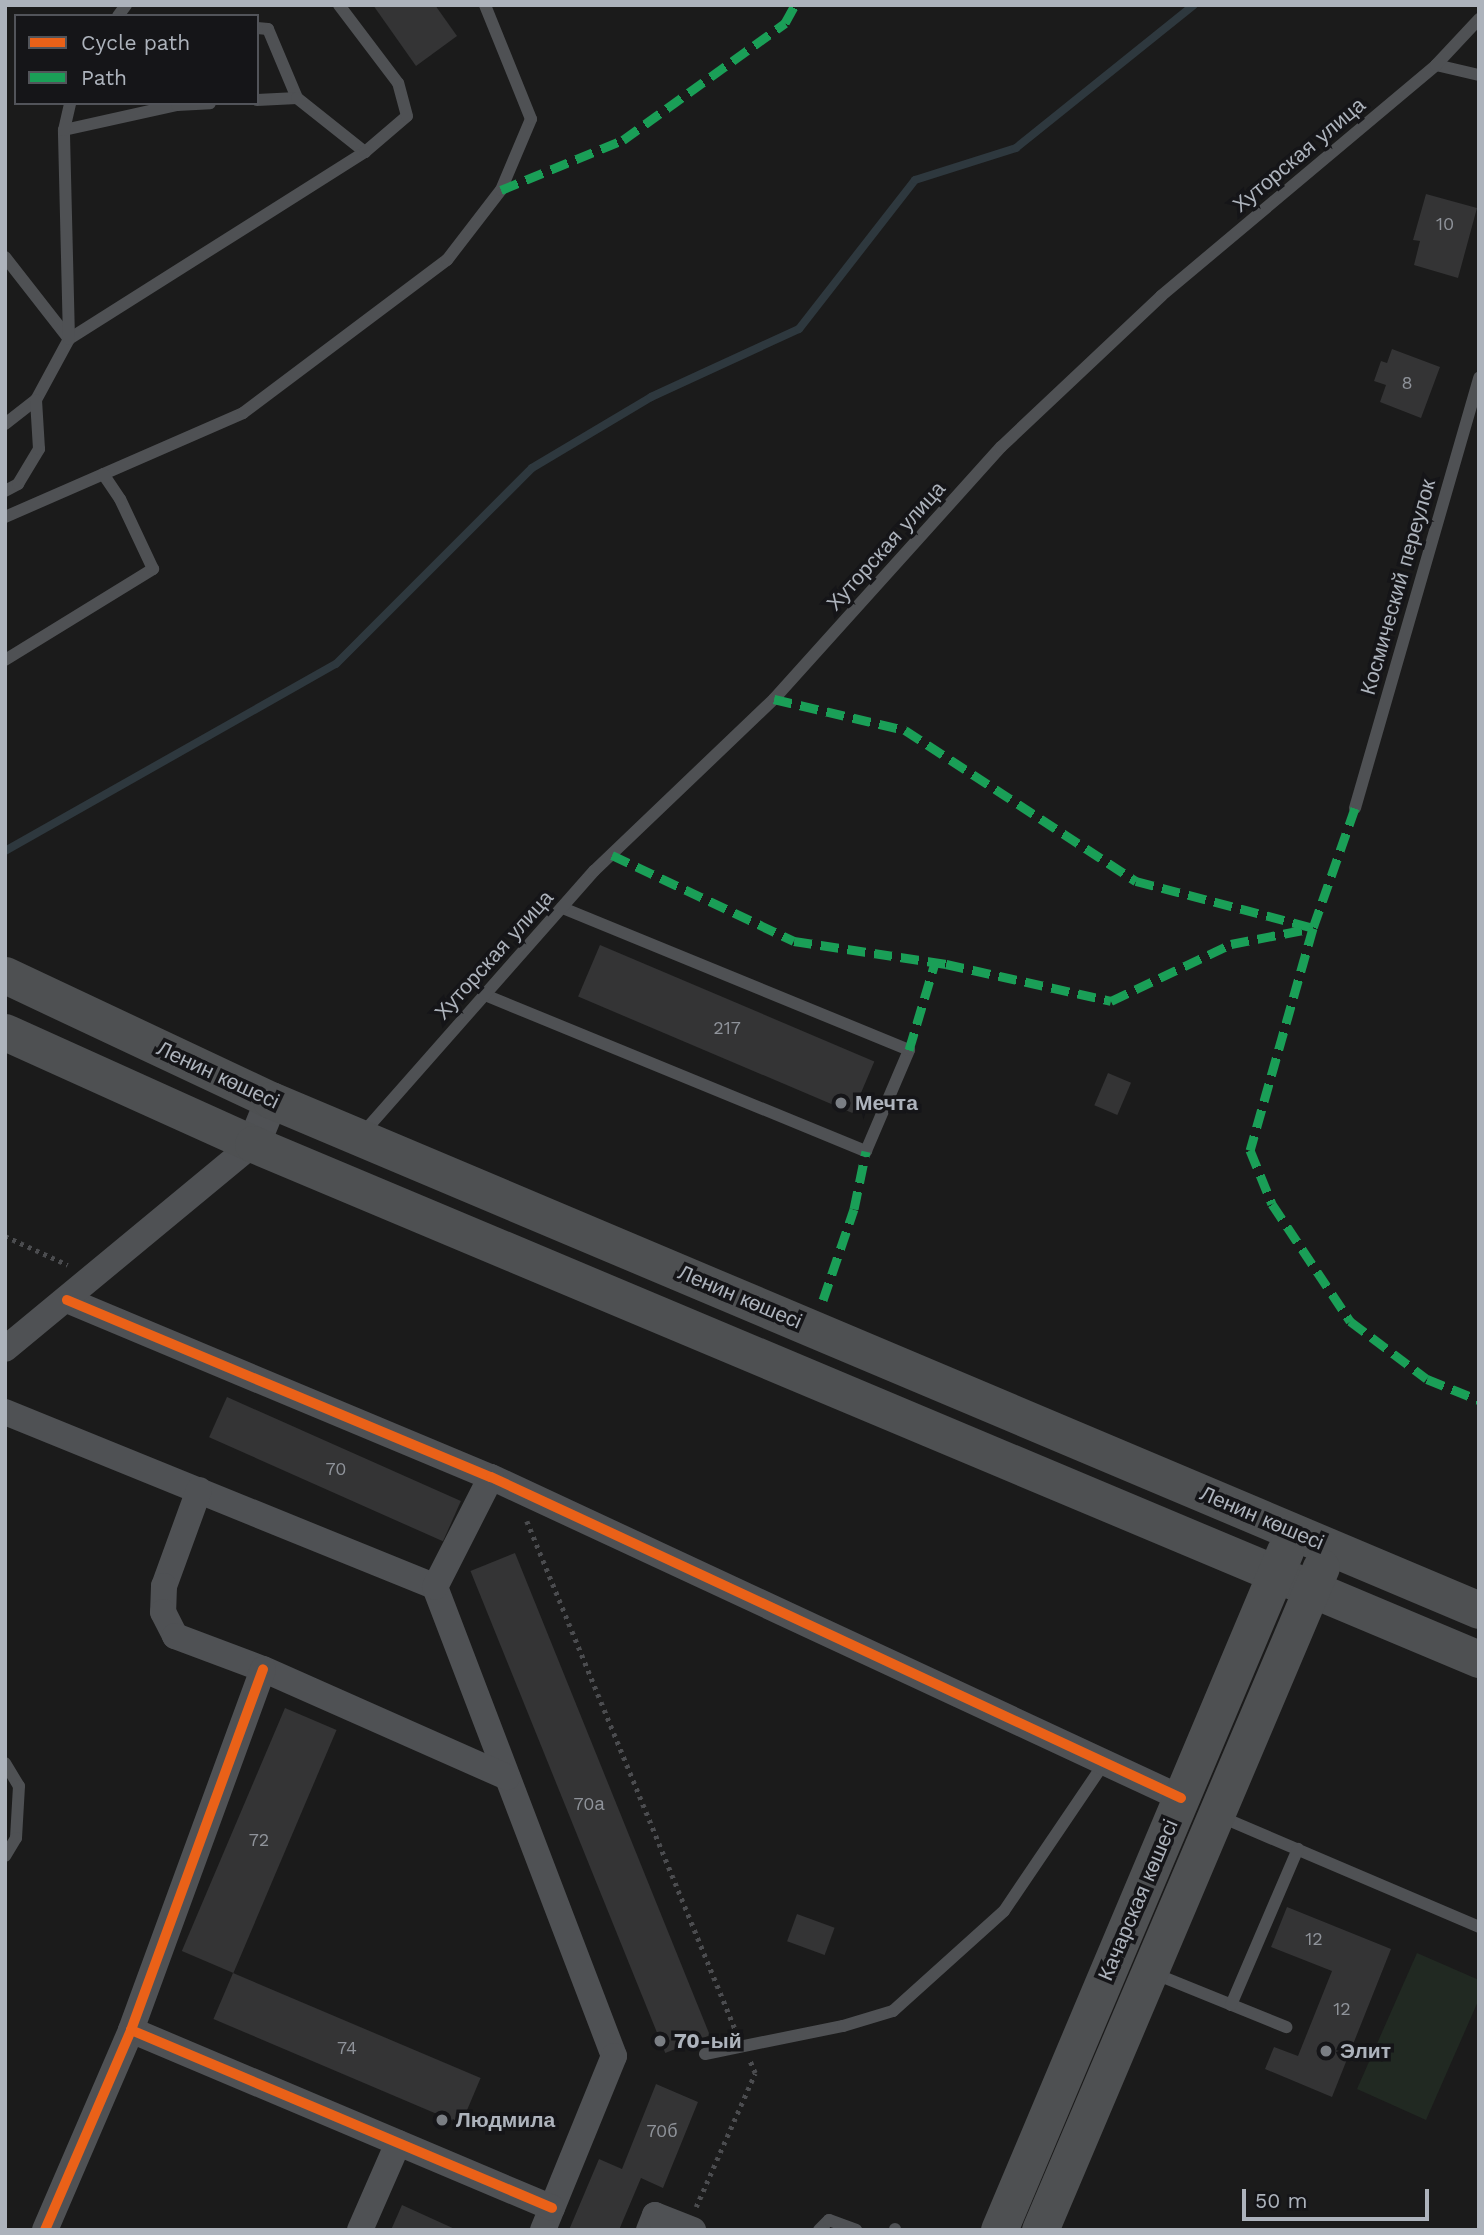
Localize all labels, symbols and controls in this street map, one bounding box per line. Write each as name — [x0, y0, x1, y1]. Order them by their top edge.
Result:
legend — [14, 14, 259, 105]
text: Cycle path — [81, 30, 190, 55]
text: Path — [81, 65, 127, 90]
street label: Хуторская улица — [1228, 92, 1370, 218]
house number: 10 — [1436, 213, 1454, 235]
house number: 8 — [1401, 372, 1413, 394]
street label: Хуторская улица — [821, 476, 951, 616]
street label: Космический переулок — [1355, 476, 1441, 698]
street label: Хуторская улица — [429, 885, 559, 1025]
house number: 217 — [713, 1017, 741, 1039]
street label: Ленин көшесі — [153, 1036, 283, 1114]
place label: Мечта — [855, 1090, 918, 1116]
marker: Мечта — [833, 1095, 849, 1111]
street label: Ленин көшесі — [674, 1260, 806, 1334]
house number: 70 — [326, 1458, 346, 1480]
street label: Ленин көшесі — [1196, 1481, 1328, 1555]
house number: 70а — [574, 1793, 604, 1815]
street label: Качарская көшесі — [1093, 1816, 1183, 1984]
house number: 72 — [249, 1829, 269, 1851]
house number: 12 — [1305, 1928, 1323, 1950]
house number: 12 — [1333, 1998, 1351, 2020]
place label: 70-ый — [674, 2028, 742, 2054]
marker: 70-ый — [652, 2033, 668, 2049]
house number: 74 — [337, 2037, 357, 2059]
place label: Элит — [1340, 2038, 1391, 2064]
marker: Элит — [1318, 2043, 1334, 2059]
place label: Людмила — [456, 2107, 555, 2133]
marker: Людмила — [434, 2112, 450, 2128]
house number: 70б — [646, 2120, 678, 2142]
scale bar — [1246, 2176, 1433, 2220]
text: 50 m — [1255, 2188, 1307, 2213]

